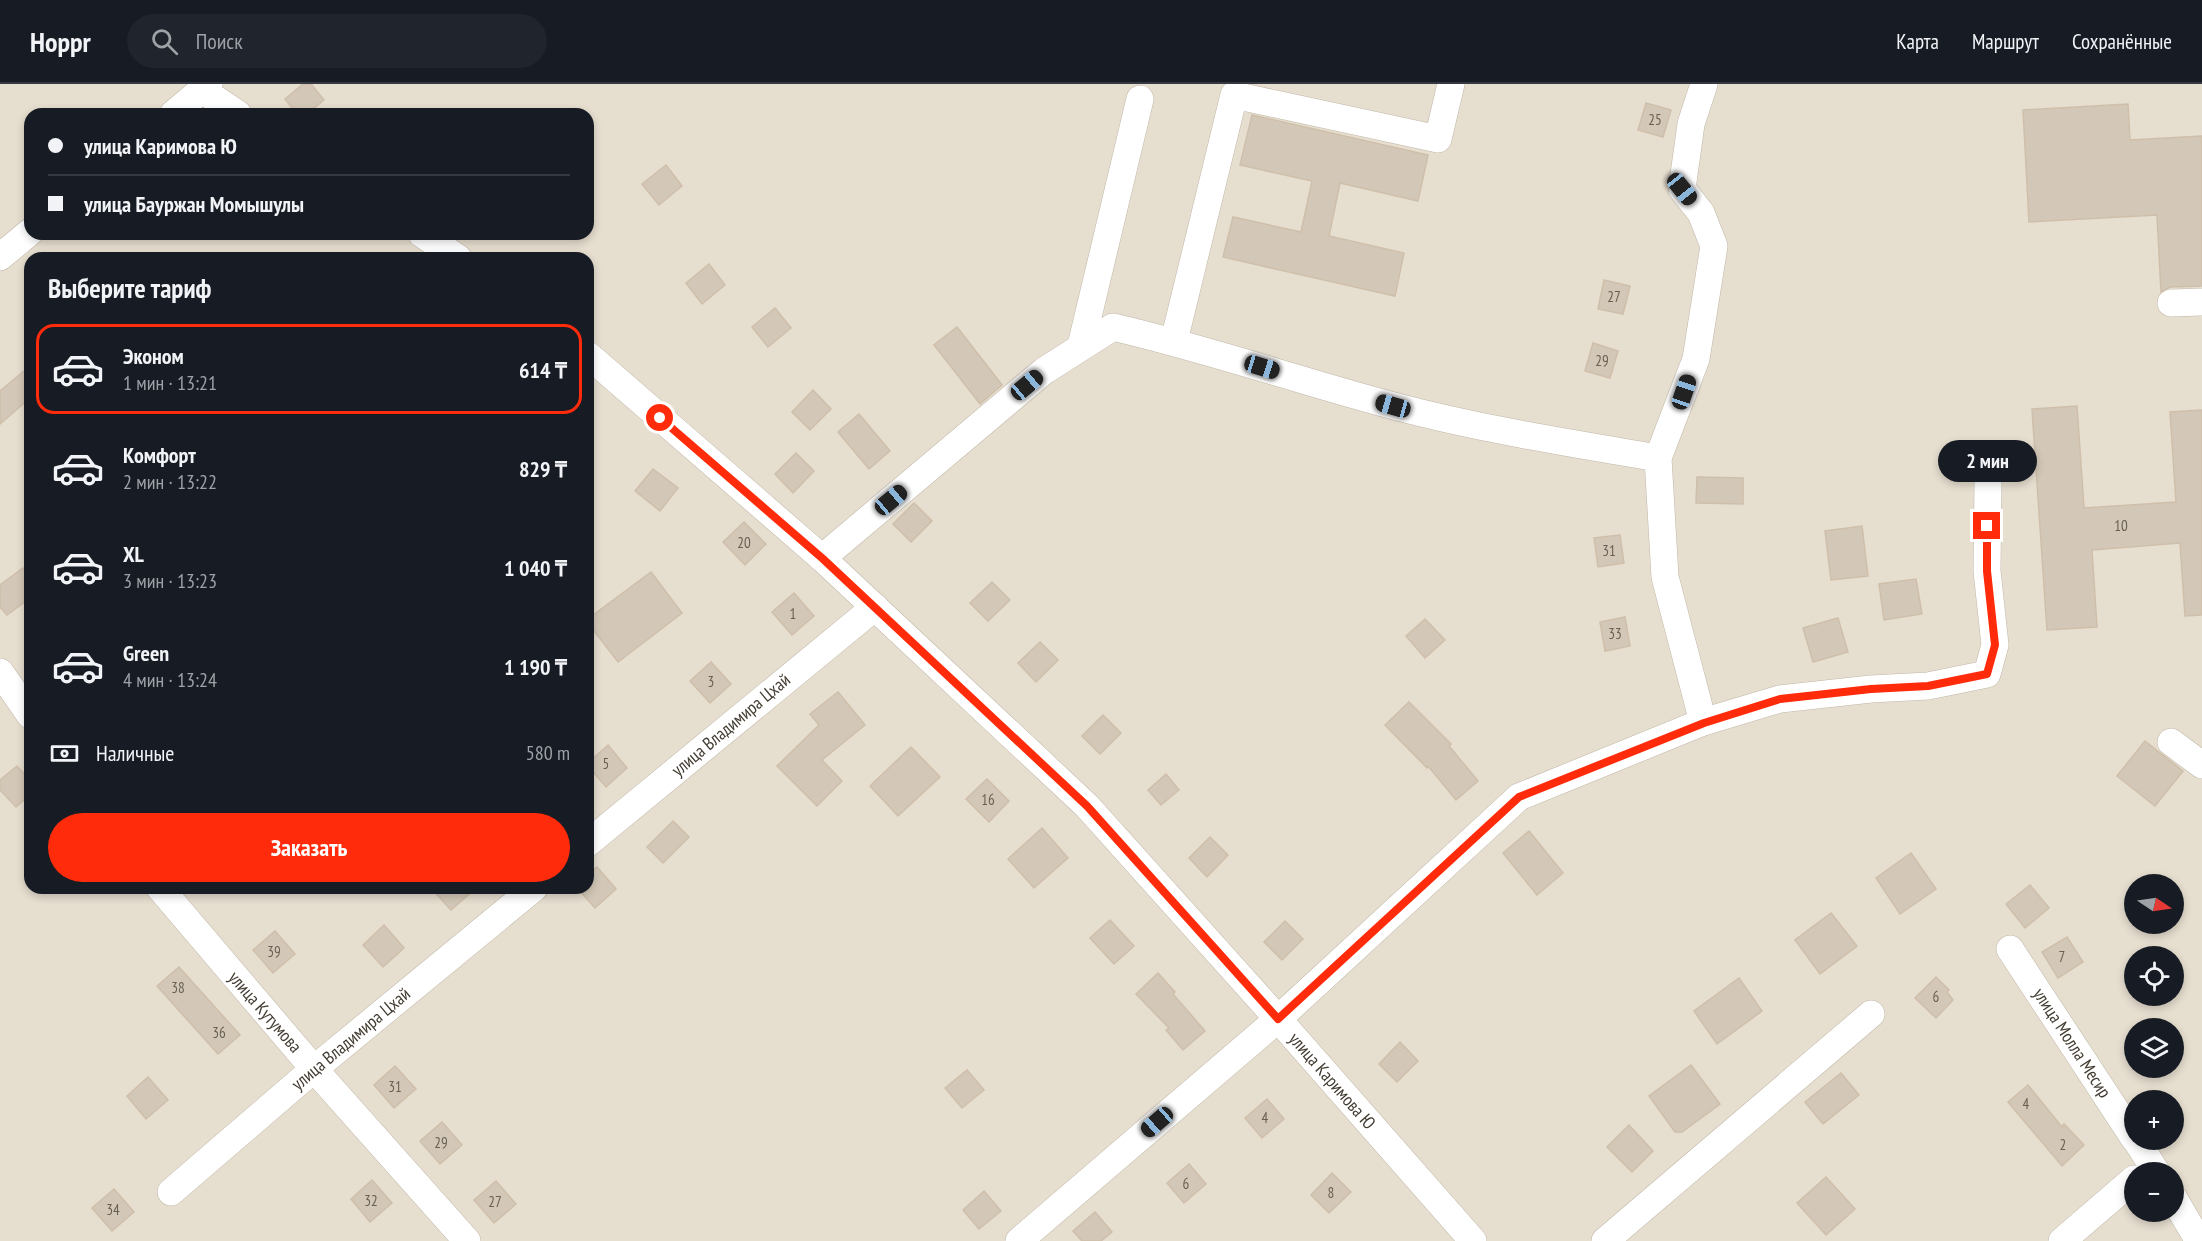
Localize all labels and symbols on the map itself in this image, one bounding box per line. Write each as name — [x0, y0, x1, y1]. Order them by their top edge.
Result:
house number: 25 — [1648, 110, 1662, 129]
car — [1664, 169, 1700, 209]
house number: 27 — [1607, 287, 1621, 306]
house number: 29 — [1595, 351, 1609, 370]
car — [1242, 353, 1282, 381]
car — [1007, 367, 1047, 403]
car — [1670, 372, 1698, 412]
car — [1373, 392, 1413, 420]
route start — [646, 404, 673, 431]
callout: 2 мин — [1938, 439, 2036, 481]
car — [871, 482, 911, 518]
route end — [1973, 512, 2000, 539]
house number: 10 — [2114, 516, 2128, 535]
house number: 20 — [737, 533, 751, 552]
house number: 31 — [1602, 541, 1616, 560]
house number: 1 — [790, 604, 796, 623]
house number: 33 — [1608, 624, 1622, 643]
street label: улица Владимира Цхай — [667, 668, 795, 781]
house number: 3 — [708, 672, 714, 691]
house number: 5 — [603, 754, 609, 773]
house number: 16 — [981, 790, 995, 809]
north arrow — [2124, 874, 2184, 934]
house number: 39 — [267, 942, 281, 961]
house number: 7 — [2059, 947, 2065, 966]
street label: улица Кутумова — [224, 966, 307, 1057]
house number: 38 — [171, 978, 185, 997]
street label: улица Владимира Цхай — [287, 982, 415, 1095]
street label: улица Молла Месир — [2028, 983, 2117, 1102]
house number: 6 — [1933, 987, 1940, 1006]
house number: 36 — [212, 1023, 226, 1042]
street label: улица Каримова Ю — [1284, 1027, 1381, 1134]
house number: 31 — [388, 1077, 402, 1096]
house number: 4 — [2023, 1094, 2030, 1113]
car — [1138, 1103, 1176, 1141]
house number: 4 — [1262, 1108, 1269, 1127]
house number: 29 — [434, 1133, 448, 1152]
house number: 2 — [2060, 1135, 2066, 1154]
house number: 6 — [1183, 1174, 1190, 1193]
house number: 8 — [1328, 1183, 1334, 1202]
house number: 32 — [364, 1191, 378, 1210]
house number: 27 — [488, 1192, 502, 1211]
house number: 34 — [106, 1200, 120, 1219]

